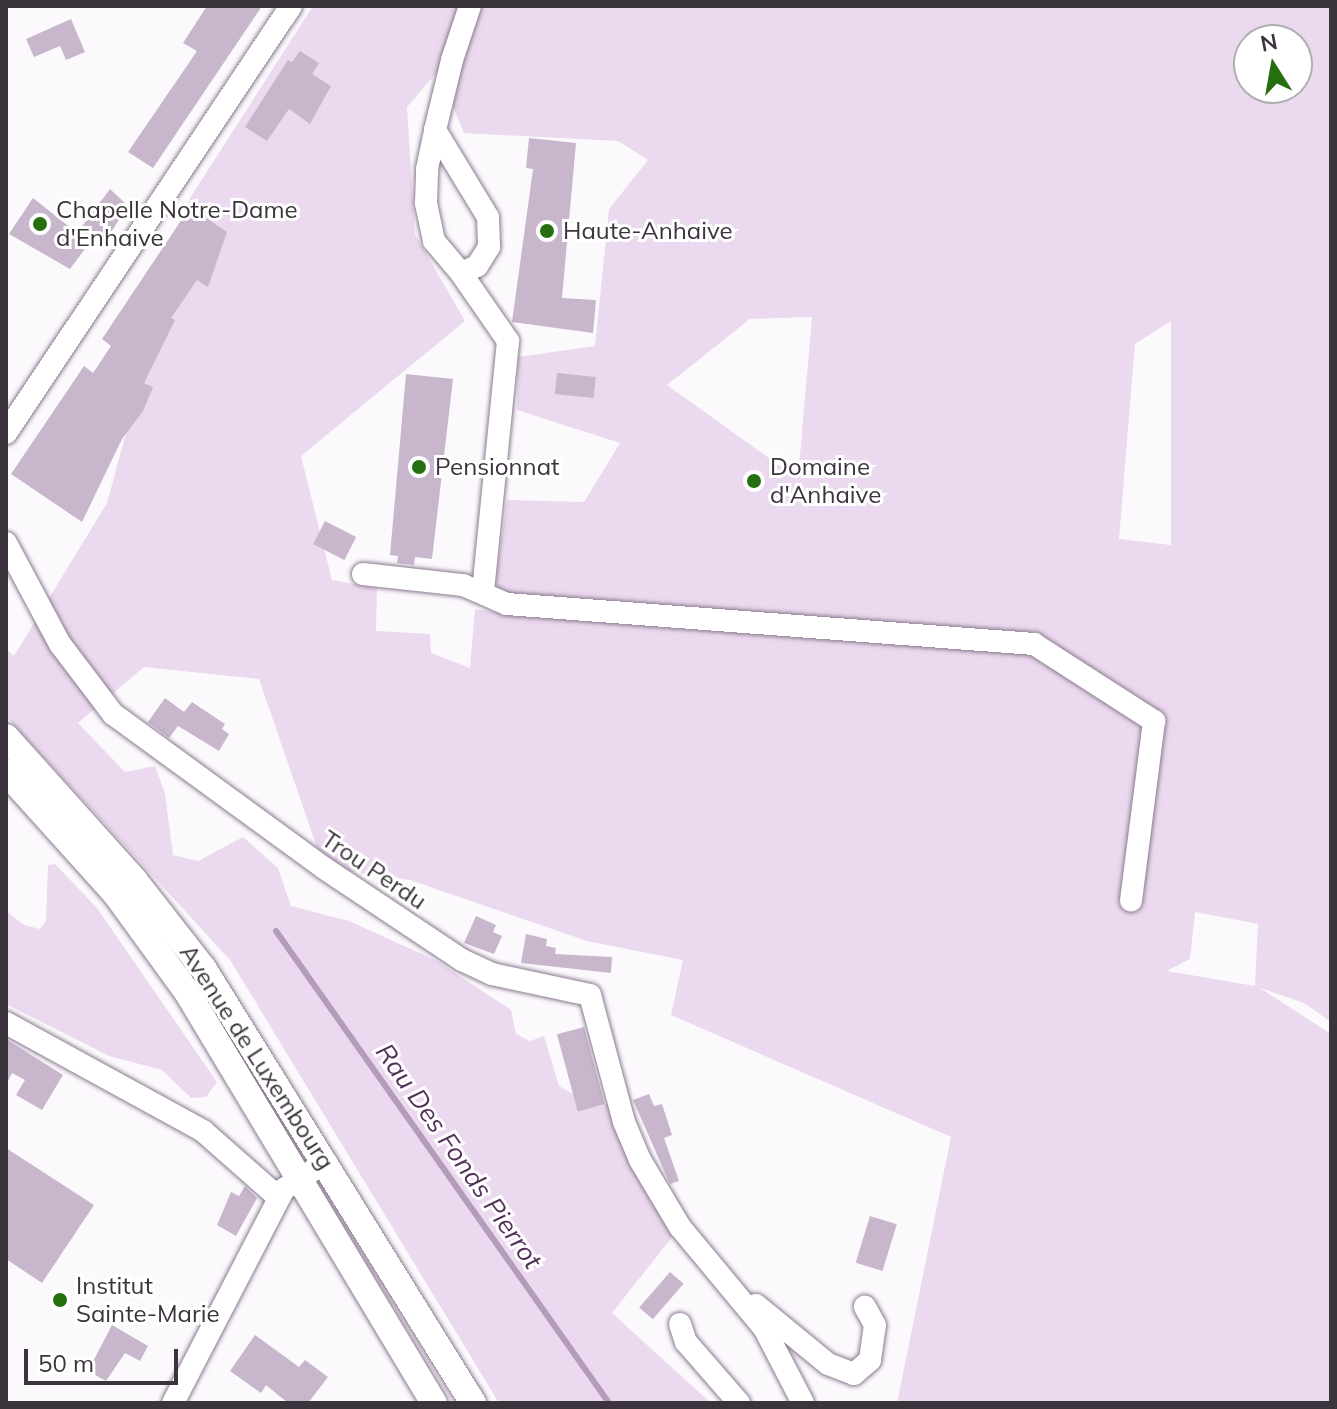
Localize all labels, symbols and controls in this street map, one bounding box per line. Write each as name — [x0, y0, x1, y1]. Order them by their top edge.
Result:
north arrow — [1233, 24, 1313, 104]
text: N — [1258, 27, 1280, 58]
place label: Chapelle Notre-Dame d'Enhaive — [56, 196, 298, 252]
marker: Chapelle Notre-Dame d'Enhaive — [31, 215, 49, 233]
place label: Haute-Anhaive — [563, 217, 733, 245]
marker: Haute-Anhaive — [538, 222, 556, 240]
place label: Pensionnat — [435, 453, 559, 481]
place label: Domaine d'Anhaive — [770, 453, 881, 509]
marker: Pensionnat — [410, 458, 428, 476]
marker: Domaine d'Anhaive — [745, 472, 763, 490]
street label: Trou Perdu — [316, 825, 432, 915]
street label: Avenue de Luxembourg — [174, 939, 340, 1175]
water label: Rau Des Fonds Pierrot — [369, 1037, 549, 1275]
place label: Institut Sainte-Marie — [76, 1272, 219, 1328]
marker: Institut Sainte-Marie — [51, 1291, 69, 1309]
scale bar — [28, 1333, 182, 1383]
text: 50 m — [38, 1348, 94, 1378]

